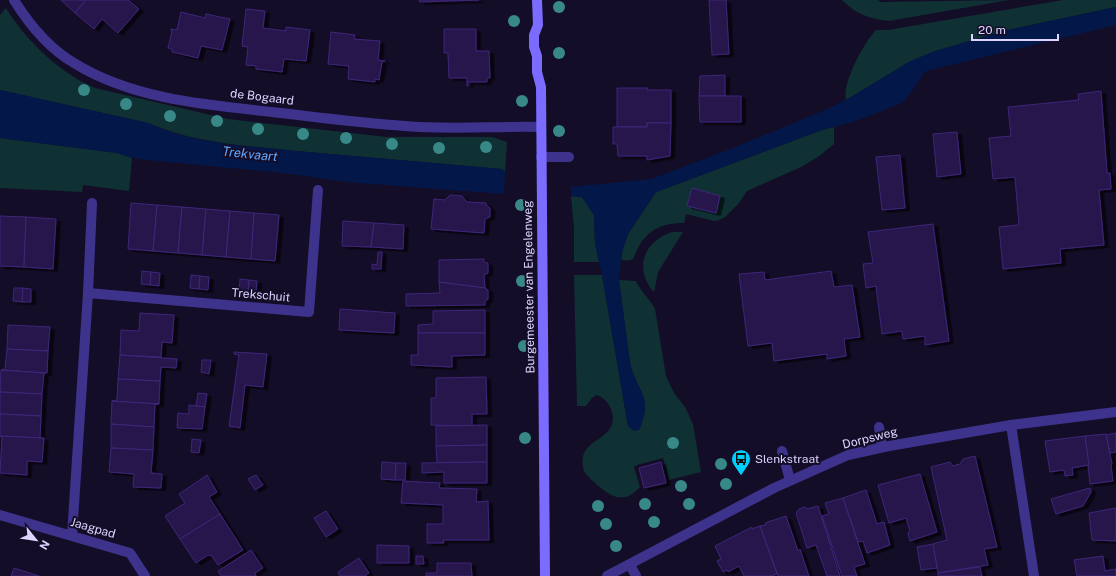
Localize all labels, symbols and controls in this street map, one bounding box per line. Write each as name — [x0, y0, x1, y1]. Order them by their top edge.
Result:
scale bar — [972, 16, 1058, 42]
text: 20 m — [978, 23, 1006, 37]
street label: de Bogaard — [229, 86, 295, 108]
water label: Trekvaart — [222, 144, 279, 164]
street label: Burgemeester van Engelenweg — [520, 200, 538, 374]
street label: Trekschuit — [231, 285, 291, 305]
street label: Dorpsweg — [841, 424, 899, 452]
bus stop icon: Slenkstraat — [730, 448, 752, 476]
place label: Slenkstraat — [755, 452, 820, 466]
street label: Jaagpad — [69, 515, 117, 541]
north arrow — [16, 520, 56, 560]
text: N — [37, 538, 52, 552]

